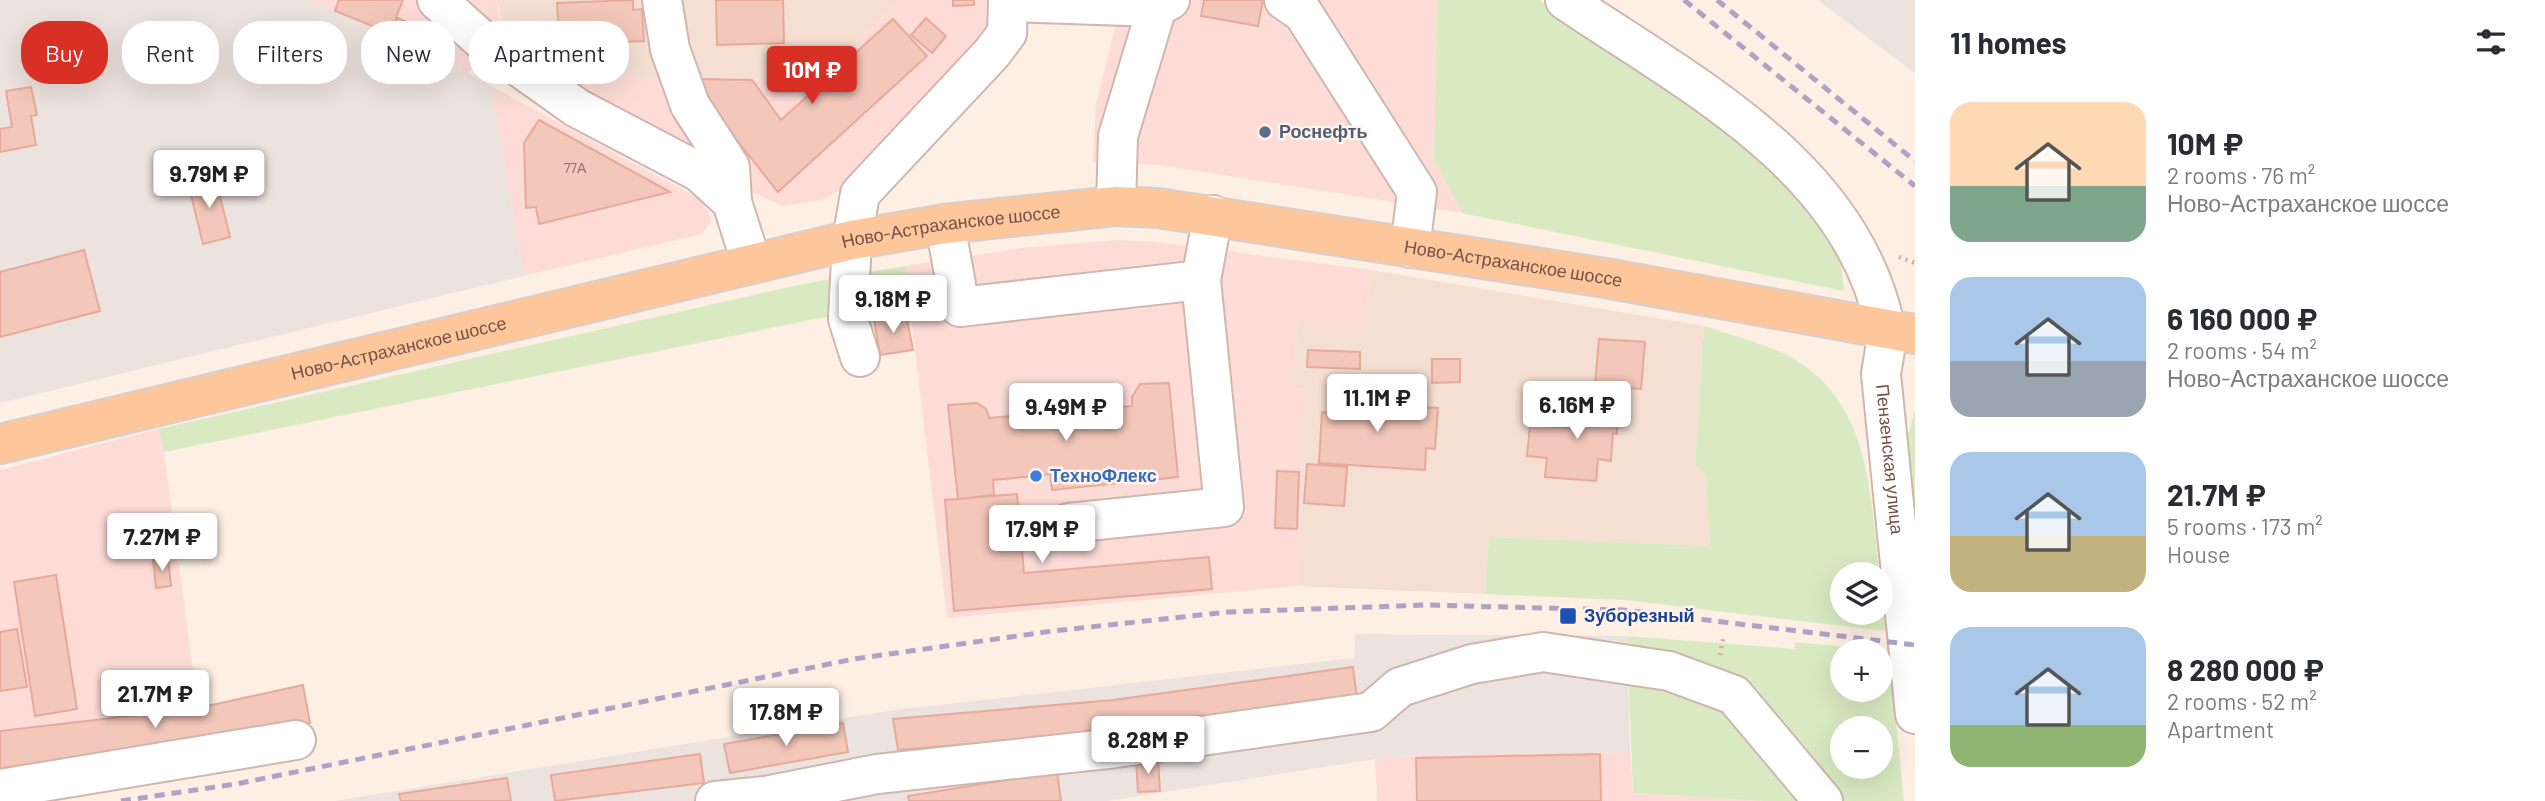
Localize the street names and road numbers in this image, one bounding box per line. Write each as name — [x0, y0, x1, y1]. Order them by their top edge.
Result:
street label: Ново-Астраханское шоссе — [839, 200, 1061, 252]
street label: Ново-Астраханское шоссе — [1403, 235, 1624, 291]
street label: Ново-Астраханское шоссе — [289, 311, 508, 384]
street label: Пензенская улица — [1872, 383, 1909, 536]

